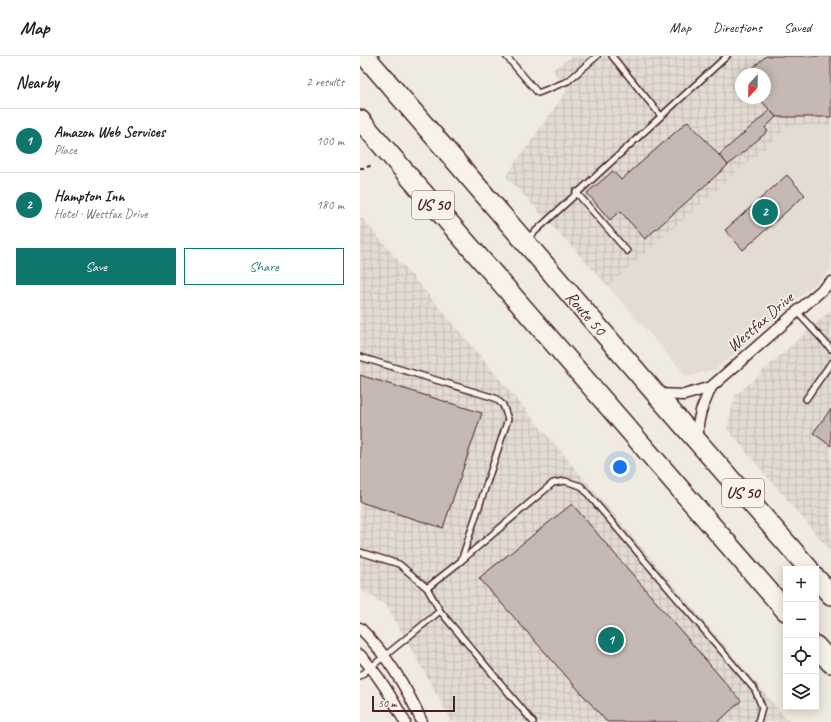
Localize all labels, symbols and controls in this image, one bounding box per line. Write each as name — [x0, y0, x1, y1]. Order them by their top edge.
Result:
text: Map — [20, 16, 50, 40]
text: Map — [670, 19, 691, 36]
text: Directions — [713, 19, 762, 36]
text: Saved — [784, 19, 811, 36]
north arrow — [735, 68, 771, 104]
text: Nearby — [16, 72, 59, 93]
text: 2 results — [306, 74, 344, 90]
text: Amazon Web Services — [54, 123, 165, 142]
text: 1 — [26, 133, 32, 149]
text: 100 m — [316, 133, 344, 149]
text: Place — [54, 142, 77, 158]
text: Hampton Inn — [54, 187, 124, 206]
road number: US 50 — [412, 191, 454, 219]
text: 2 — [26, 197, 32, 213]
text: 180 m — [316, 197, 344, 213]
pin: 2 — [752, 197, 778, 227]
text: Hotel · Westfax Drive — [54, 206, 148, 222]
button: Save — [16, 248, 176, 285]
button: Share — [184, 248, 344, 285]
street label: Route 50 — [561, 286, 612, 340]
street label: Westfax Drive — [722, 286, 799, 357]
your location — [610, 457, 630, 477]
road number: US 50 — [722, 479, 764, 507]
map controls — [783, 566, 819, 710]
button: + — [783, 566, 819, 602]
button: − — [783, 602, 819, 638]
pin: 1 — [598, 625, 624, 655]
button: locate — [783, 638, 819, 674]
button: layers — [783, 674, 819, 710]
scale bar — [372, 694, 455, 713]
text: 50 m — [378, 696, 397, 710]

